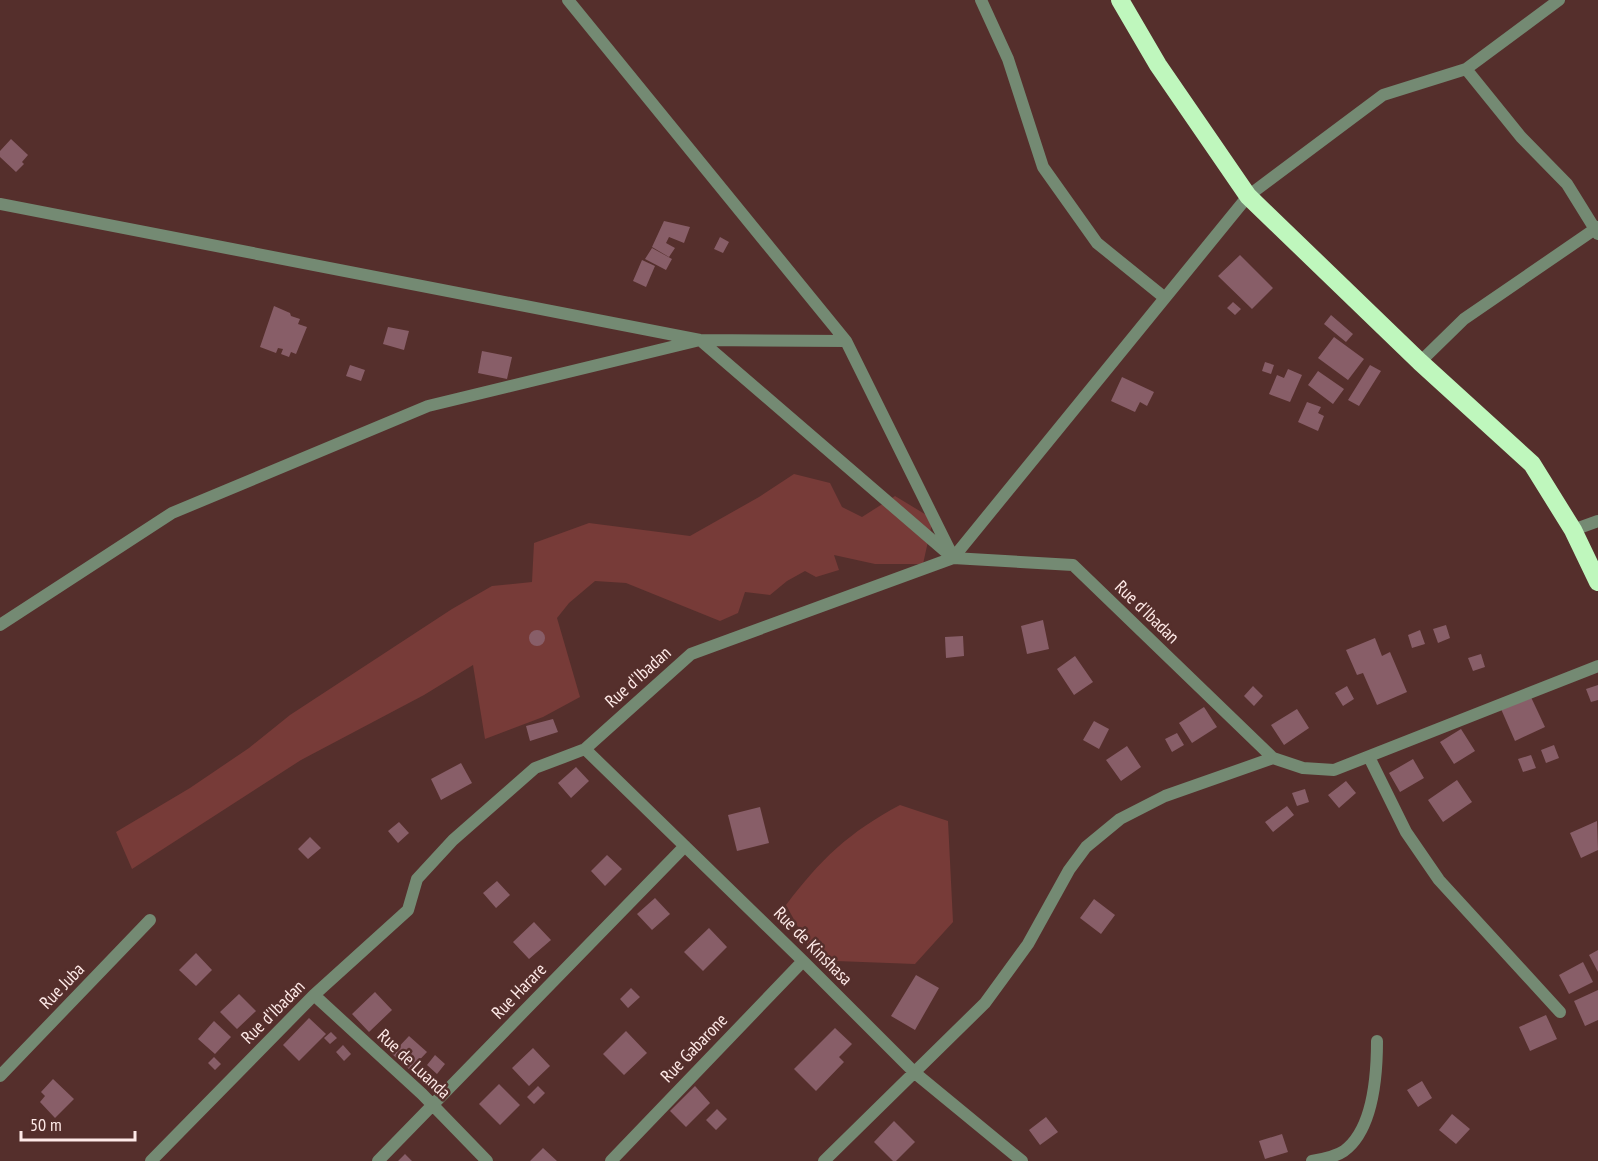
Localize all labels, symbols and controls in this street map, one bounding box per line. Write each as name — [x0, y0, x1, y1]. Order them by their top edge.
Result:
street label: Rue d'Ibadan — [1110, 575, 1184, 648]
street label: Rue d'Ibadan — [600, 641, 675, 712]
street label: Rue de Kinshasa — [769, 901, 858, 990]
street label: Rue Juba — [34, 958, 89, 1013]
street label: Rue Harare — [486, 958, 551, 1023]
street label: Rue d'Ibadan — [236, 975, 309, 1048]
street label: Rue Gabarone — [655, 1008, 732, 1087]
street label: Rue de Luanda — [373, 1024, 456, 1103]
scale bar — [21, 1104, 135, 1142]
text: 50 m — [30, 1113, 62, 1136]

